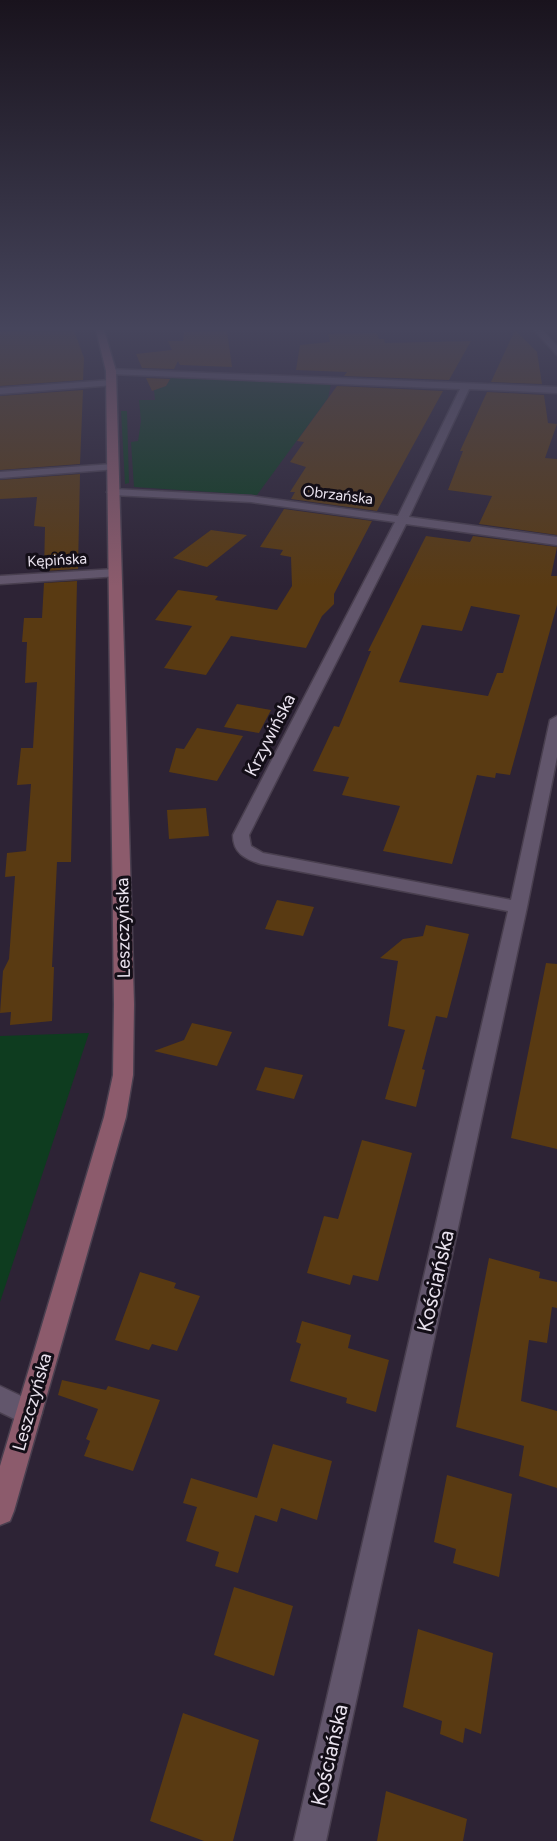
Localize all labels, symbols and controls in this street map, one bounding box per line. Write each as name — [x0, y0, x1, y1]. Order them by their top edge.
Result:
street label: Obrzańska — [302, 482, 374, 508]
street label: Kępińska — [27, 549, 87, 571]
street label: Krzywińska — [240, 690, 300, 780]
street label: Leszczyńska — [111, 878, 135, 978]
street label: Kościańska — [411, 1228, 459, 1334]
street label: Leszczyńska — [8, 1351, 56, 1453]
street label: Kościańska — [305, 1702, 353, 1808]

